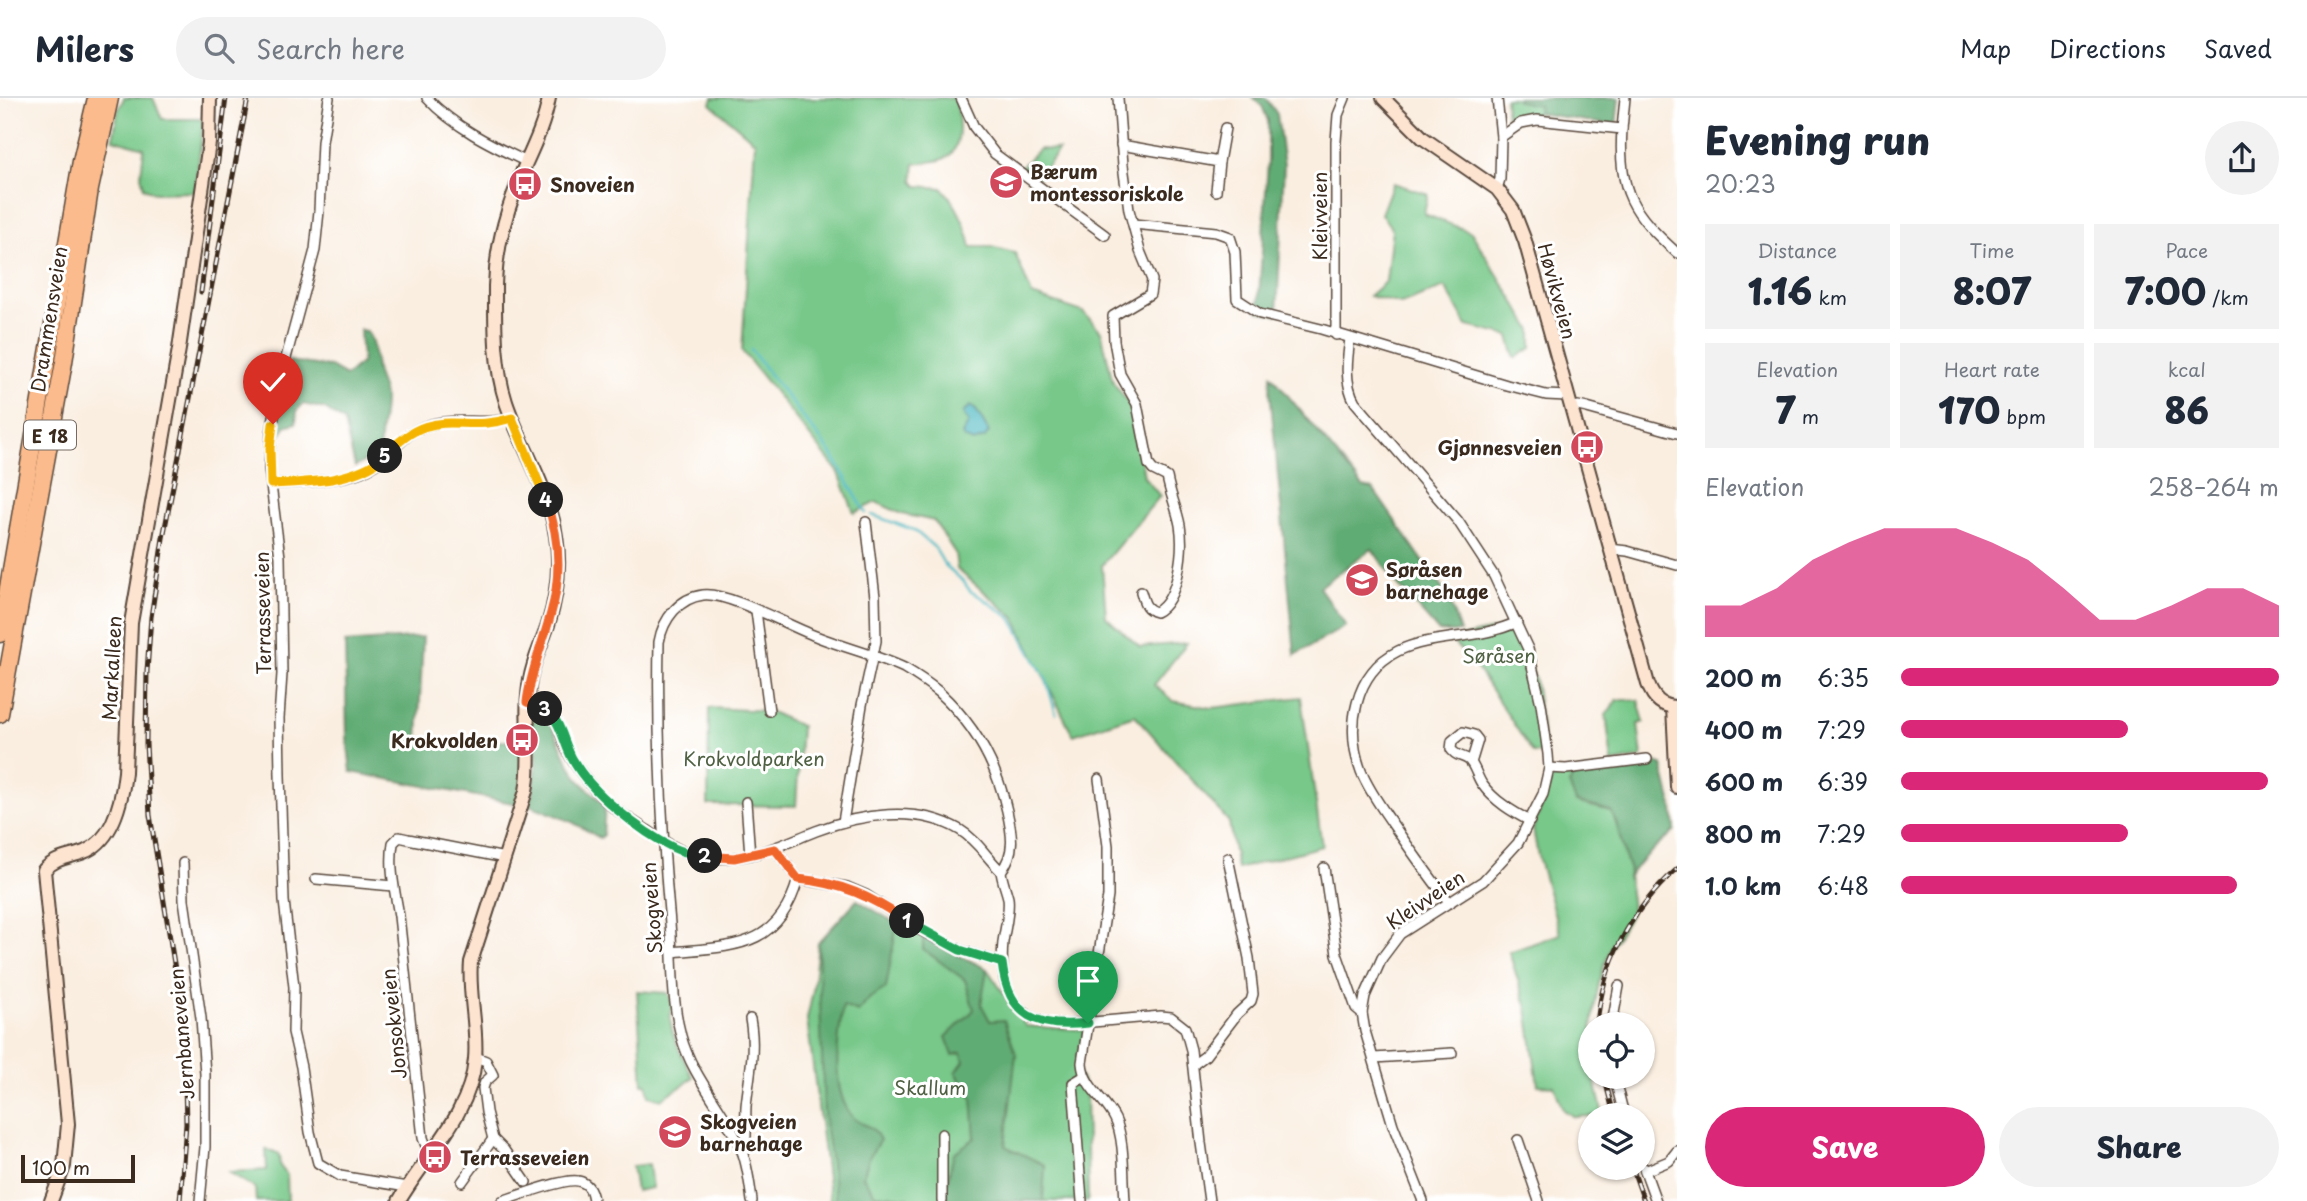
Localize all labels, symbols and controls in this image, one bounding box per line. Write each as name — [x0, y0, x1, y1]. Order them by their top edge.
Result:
search box — [176, 17, 666, 80]
text: Milers — [35, 23, 134, 73]
icon: search — [200, 29, 238, 67]
text: Search here — [256, 29, 405, 68]
text: Map — [1960, 30, 2011, 66]
text: Directions — [2049, 30, 2166, 66]
text: Saved — [2204, 30, 2272, 66]
text: Evening run — [1705, 111, 1930, 168]
button: share — [2205, 121, 2279, 195]
place label: Bærum montessoriskole — [1030, 157, 1184, 207]
school or university icon: Bærum montessoriskole — [987, 163, 1025, 201]
bus stop icon: Snoveien — [506, 165, 544, 203]
text: 20:23 — [1705, 166, 1776, 201]
place label: Snoveien — [550, 170, 635, 198]
street label: Kleivveien — [1305, 172, 1333, 261]
text: Distance — [1757, 236, 1837, 264]
text: Time — [1970, 236, 2014, 264]
text: Pace — [2165, 236, 2208, 264]
street label: Høvikveien — [1532, 240, 1584, 342]
street label: Drammensveien — [23, 244, 73, 394]
text: 1.16 — [1748, 264, 1812, 317]
text: 8:07 — [1953, 264, 2031, 317]
text: 7:00 — [2125, 264, 2206, 317]
text: km — [1812, 283, 1847, 311]
text: /km — [2206, 283, 2249, 311]
pin — [243, 352, 303, 424]
text: Elevation — [1756, 355, 1838, 383]
text: Heart rate — [1944, 355, 2040, 383]
text: kcal — [2168, 355, 2206, 383]
icon: check — [254, 363, 292, 401]
text: 7 — [1776, 383, 1796, 436]
text: 170 — [1938, 383, 2000, 436]
text: 86 — [2164, 383, 2209, 436]
text: m — [1796, 402, 1819, 430]
text: bpm — [2000, 402, 2046, 430]
road number: E 18 — [24, 421, 76, 450]
bus stop icon: Gjønnesveien — [1568, 428, 1606, 466]
place label: Gjønnesveien — [1438, 433, 1562, 461]
pin: 5 — [368, 438, 402, 474]
text: 5 — [378, 441, 391, 469]
text: Elevation — [1705, 469, 1804, 504]
text: 258–264 m — [2148, 469, 2279, 504]
pin: 4 — [528, 482, 564, 518]
text: 4 — [539, 485, 552, 513]
street label: Terrasseveien — [247, 551, 277, 675]
place label: Søråsen barnehage — [1386, 555, 1489, 605]
school or university icon: Søråsen barnehage — [1343, 561, 1381, 599]
street label: Markalleen — [94, 615, 128, 721]
park label: Søråsen — [1462, 641, 1536, 669]
text: 200 m — [1705, 660, 1782, 695]
text: 6:35 — [1817, 660, 1869, 695]
pin: 3 — [528, 692, 562, 726]
text: 3 — [538, 694, 551, 722]
text: 400 m — [1705, 712, 1783, 747]
text: 7:29 — [1817, 712, 1866, 747]
bus stop icon: Krokvolden — [503, 721, 541, 759]
place label: Krokvolden — [391, 726, 498, 754]
park label: Krokvoldparken — [683, 744, 825, 772]
text: 600 m — [1705, 764, 1783, 799]
text: 6:39 — [1817, 764, 1868, 799]
text: 800 m — [1705, 816, 1782, 851]
text: 7:29 — [1817, 816, 1866, 851]
pin: 2 — [688, 838, 722, 874]
text: 2 — [698, 841, 711, 869]
street label: Skogveien — [634, 861, 668, 955]
street label: Kleivveien — [1380, 863, 1470, 935]
text: 1.0 km — [1705, 868, 1782, 903]
text: 6:48 — [1817, 868, 1869, 903]
pin: 1 — [890, 904, 925, 938]
text: 1 — [902, 906, 911, 934]
pin — [1058, 951, 1118, 1023]
icon: arrive — [1069, 962, 1107, 1000]
street label: Jernbaneveien — [161, 967, 201, 1101]
street label: Jonsokveien — [373, 967, 413, 1081]
map controls — [1578, 1012, 1655, 1180]
button: locate — [1578, 1012, 1655, 1089]
park label: Skallum — [894, 1073, 966, 1101]
button: layers — [1578, 1103, 1655, 1180]
place label: Skogveien barnehage — [700, 1107, 803, 1157]
button: Save — [1705, 1107, 1985, 1187]
button: Share — [1999, 1107, 2279, 1187]
school or university icon: Skogveien barnehage — [656, 1113, 694, 1151]
bus stop icon: Terrasseveien — [416, 1138, 454, 1176]
place label: Terrasseveien — [460, 1143, 589, 1171]
scale bar — [21, 1152, 135, 1184]
text: 100 m — [32, 1153, 90, 1181]

